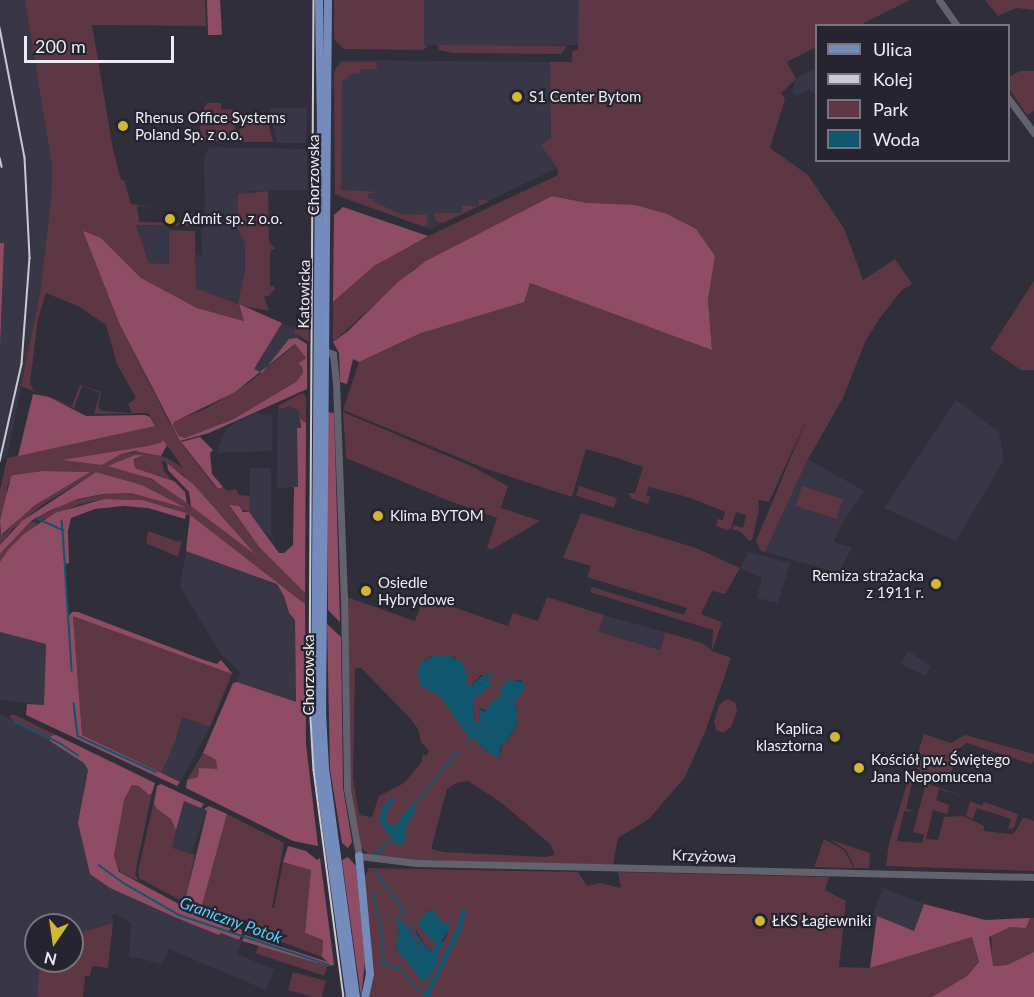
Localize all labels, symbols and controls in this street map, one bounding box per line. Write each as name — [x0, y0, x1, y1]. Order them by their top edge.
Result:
scale bar — [27, 24, 177, 62]
legend — [815, 24, 1010, 162]
text: 200 m — [35, 35, 86, 57]
text: Ulica — [873, 38, 912, 60]
text: Kolej — [873, 68, 913, 90]
place label: S1 Center Bytom — [529, 88, 642, 106]
marker: S1 Center Bytom — [510, 90, 524, 104]
text: Park — [873, 98, 908, 120]
place label: Rhenus Office Systems Poland Sp. z o.o. — [135, 108, 286, 143]
marker: Rhenus Office Systems Poland Sp. z o.o. — [116, 119, 130, 133]
text: Woda — [873, 128, 920, 150]
street label: Chorzowska — [305, 135, 323, 215]
place label: Admit sp. z o.o. — [182, 210, 283, 228]
marker: Admit sp. z o.o. — [163, 212, 177, 226]
street label: Katowicka — [294, 260, 314, 328]
place label: Klima BYTOM — [390, 507, 484, 525]
marker: Klima BYTOM — [371, 509, 385, 523]
place label: Remiza strażacka z 1911 r. — [812, 566, 924, 601]
place label: Osiedle Hybrydowe — [378, 573, 455, 608]
marker: Remiza strażacka z 1911 r. — [929, 577, 943, 591]
marker: Osiedle Hybrydowe — [359, 584, 373, 598]
street label: Chorzowska — [300, 635, 318, 715]
place label: Kaplica klasztorna — [756, 719, 823, 754]
marker: Kaplica klasztorna — [828, 730, 842, 744]
place label: Kościół pw. Świętego Jana Nepomucena — [871, 750, 1011, 785]
marker: Kościół pw. Świętego Jana Nepomucena — [852, 761, 866, 775]
street label: Krzyżowa — [672, 846, 736, 866]
water label: Graniczny Potok — [177, 893, 285, 947]
place label: ŁKS Łagiewniki — [772, 912, 871, 930]
north arrow — [24, 913, 84, 973]
marker: ŁKS Łagiewniki — [753, 914, 767, 928]
text: N — [42, 948, 58, 970]

